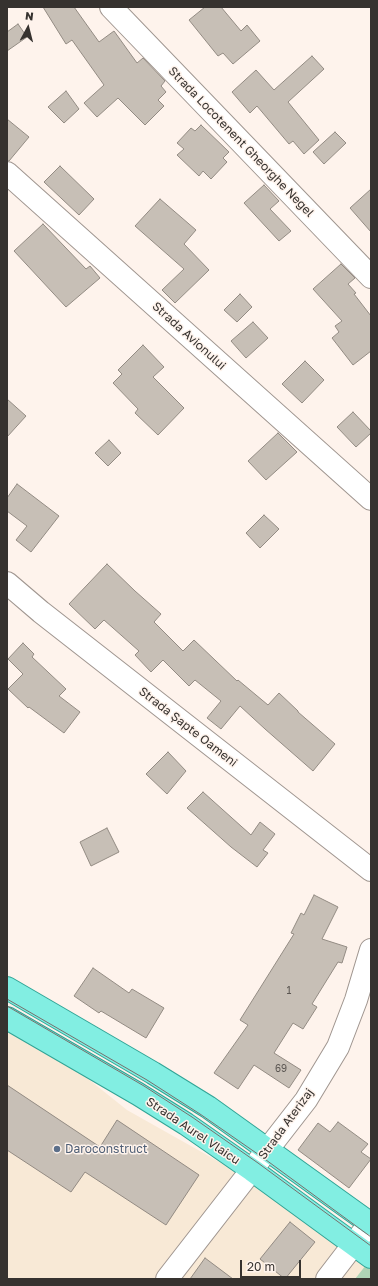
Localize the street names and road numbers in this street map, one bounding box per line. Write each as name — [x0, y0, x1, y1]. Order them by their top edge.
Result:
street label: Strada Locotenent Gheorghe Negel — [165, 64, 317, 220]
street label: Strada Avionului — [149, 299, 229, 373]
street label: Strada Șapte Oameni — [136, 684, 240, 770]
street label: Strada Aterizaj — [255, 1086, 317, 1162]
street label: Strada Aurel Vlaicu — [143, 1094, 243, 1168]

